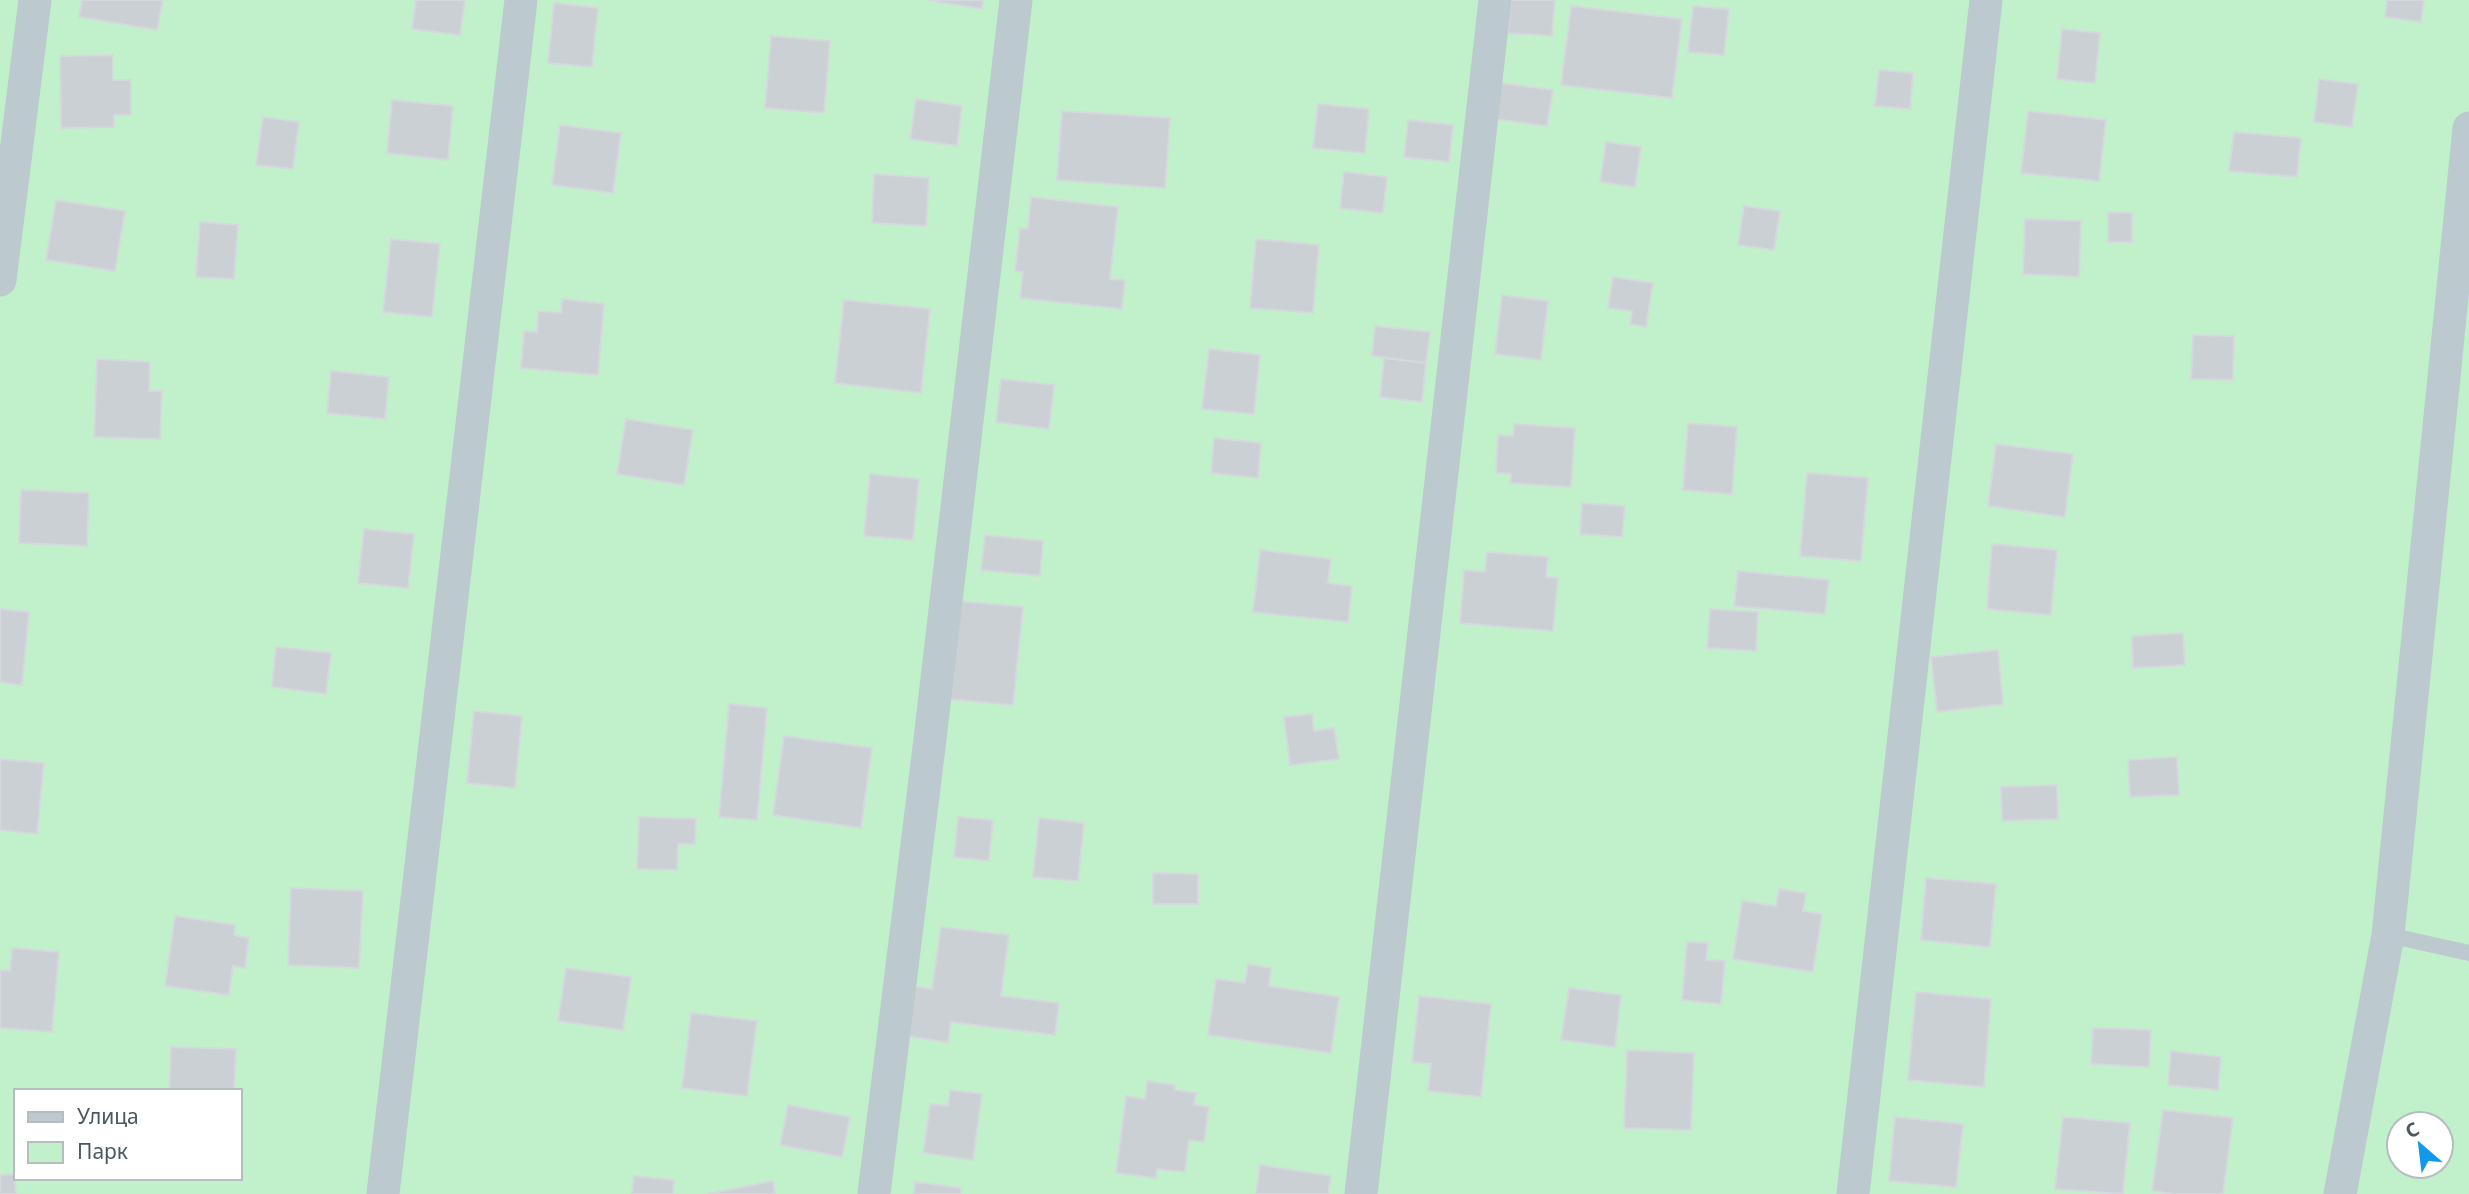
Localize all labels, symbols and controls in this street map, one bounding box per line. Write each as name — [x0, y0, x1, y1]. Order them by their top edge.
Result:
legend — [14, 1089, 242, 1180]
text: Улица — [77, 1102, 139, 1130]
north arrow — [2385, 1110, 2455, 1180]
text: С — [2401, 1116, 2424, 1144]
text: Парк — [77, 1137, 128, 1165]

